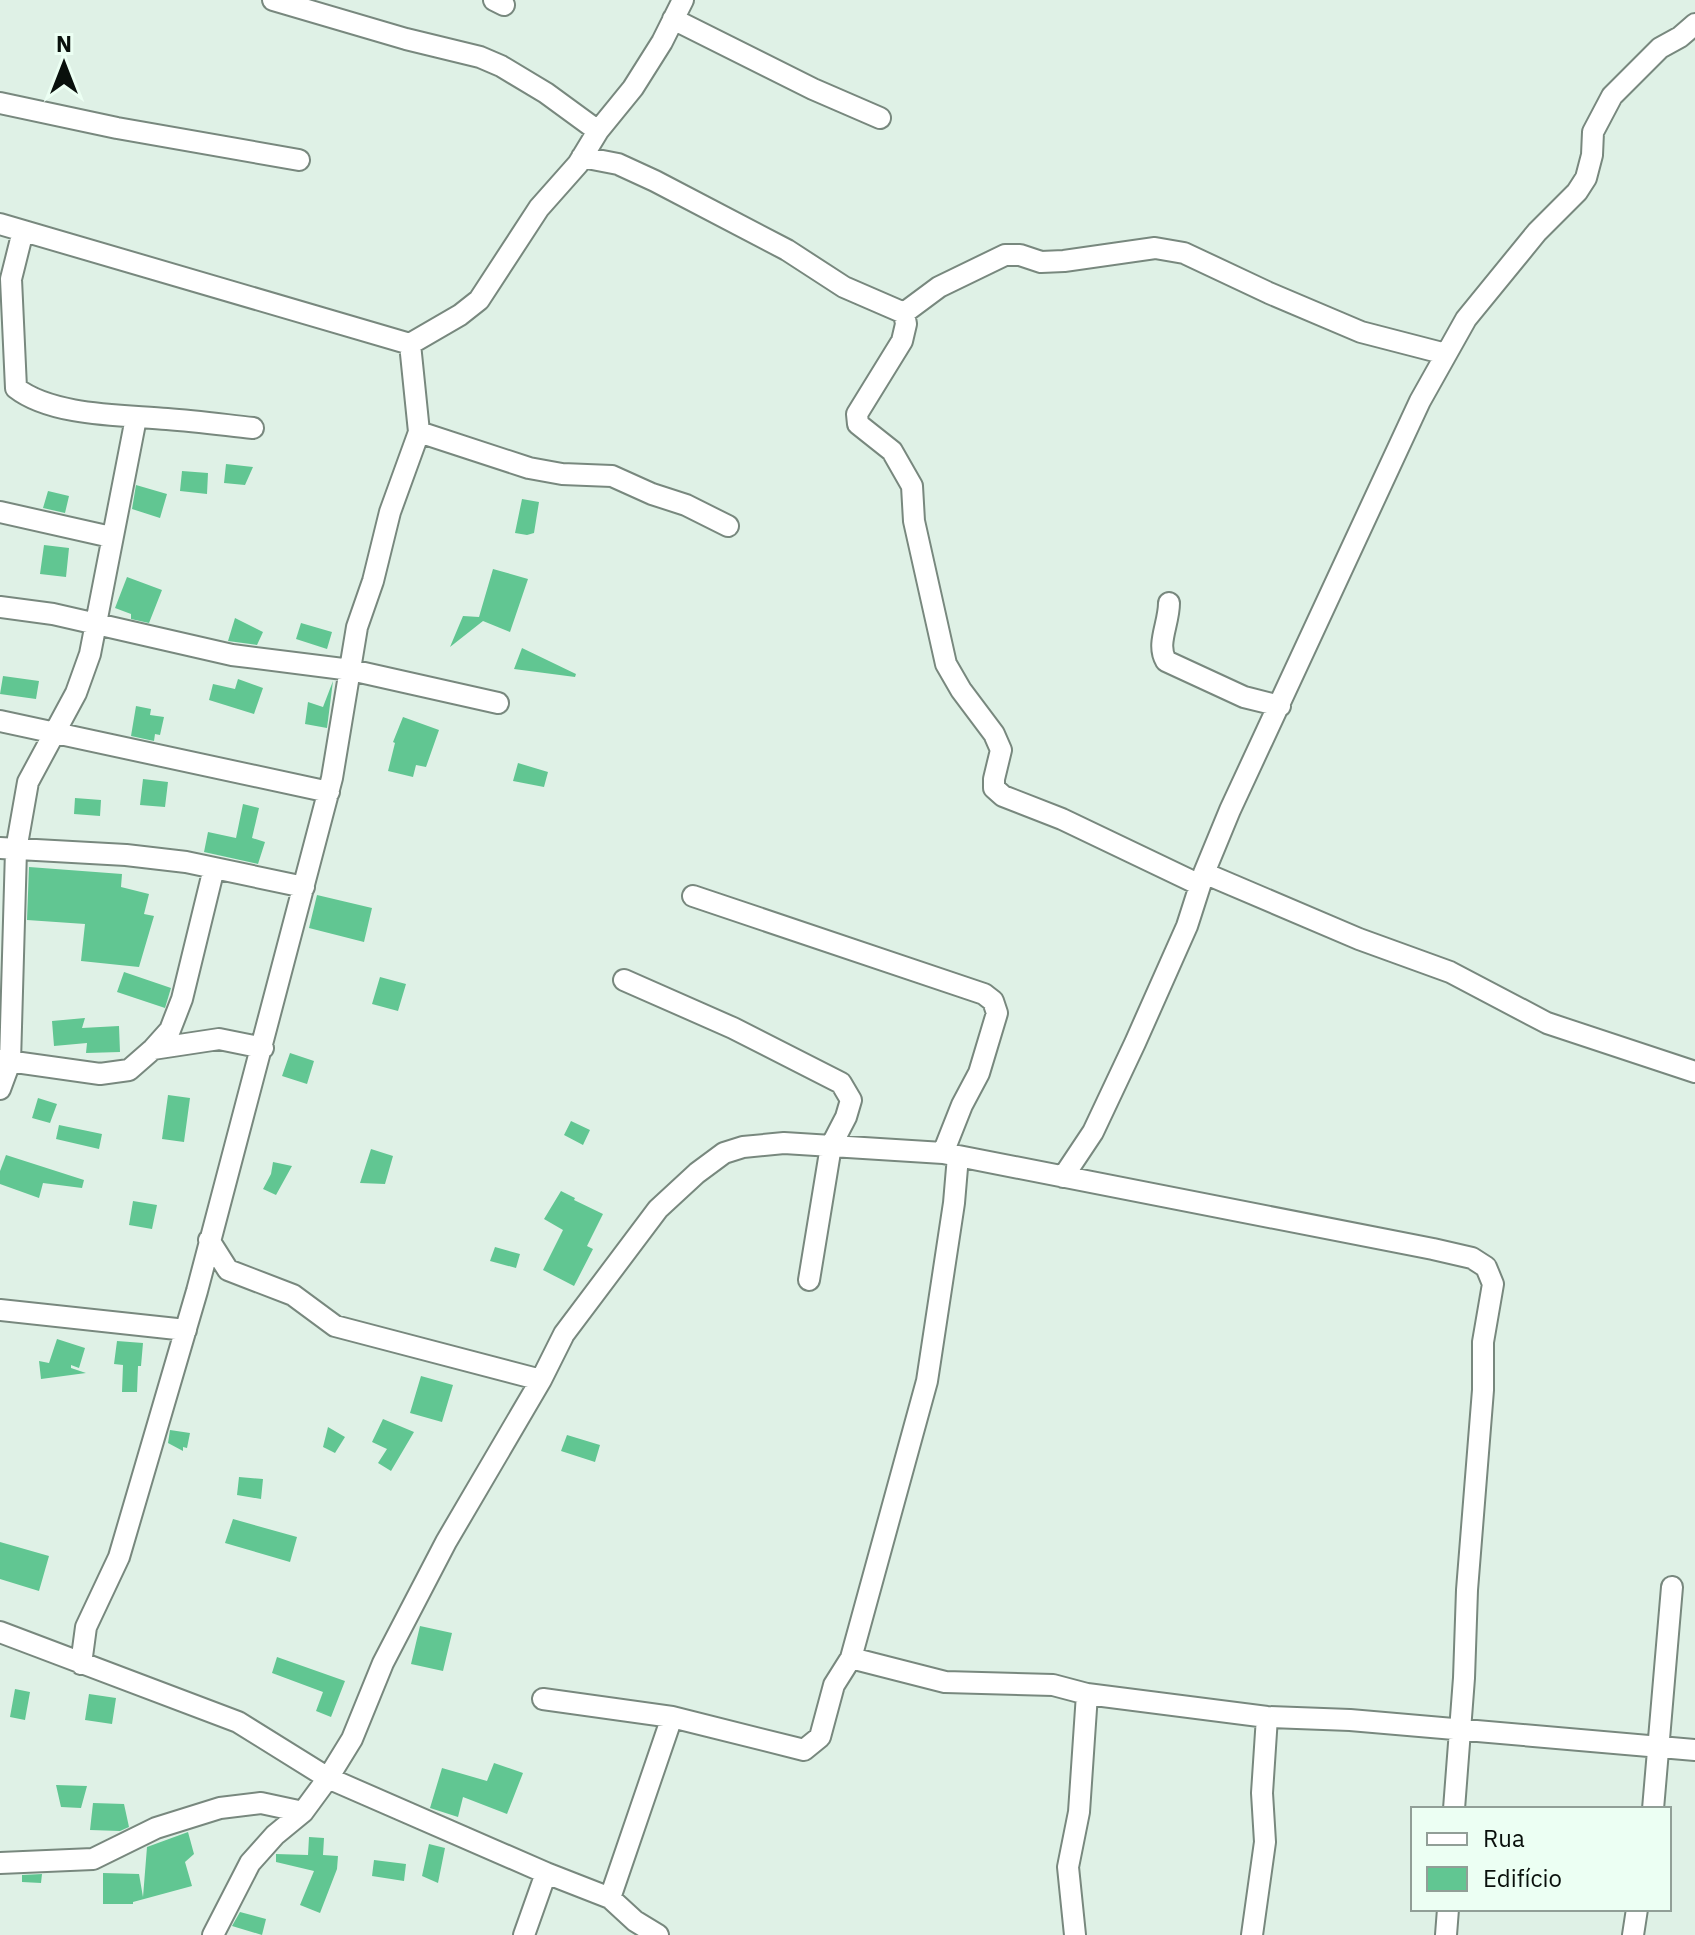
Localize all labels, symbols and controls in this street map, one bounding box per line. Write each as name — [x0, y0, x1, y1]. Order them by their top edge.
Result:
north arrow — [24, 24, 104, 104]
text: N — [56, 29, 72, 58]
legend — [1411, 1807, 1671, 1911]
text: Rua — [1483, 1822, 1525, 1854]
text: Edifício — [1483, 1862, 1562, 1894]

